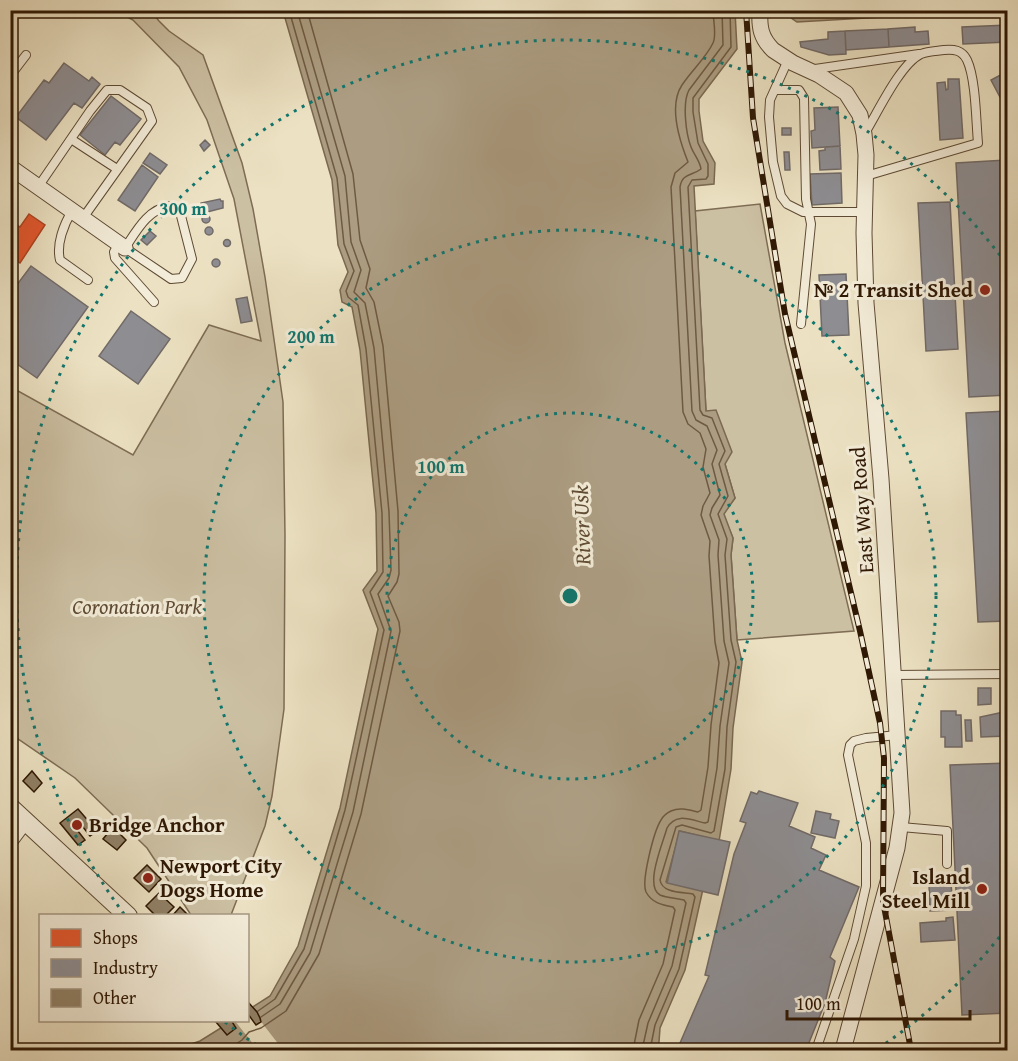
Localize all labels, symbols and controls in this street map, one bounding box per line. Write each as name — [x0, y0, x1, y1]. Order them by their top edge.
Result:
text: 300 m — [159, 195, 207, 222]
place label: № 2 Transit Shed — [813, 274, 973, 305]
marker: № 2 Transit Shed — [978, 283, 992, 297]
text: 200 m — [287, 323, 335, 350]
street label: East Way Road — [842, 445, 881, 574]
text: 100 m — [417, 453, 465, 480]
water label: River Usk — [564, 483, 598, 567]
centre of rings — [560, 586, 580, 606]
park label: Coronation Park — [72, 591, 202, 622]
place label: Bridge Anchor — [89, 809, 225, 840]
marker: Bridge Anchor — [70, 818, 84, 832]
place label: Newport City Dogs Home — [160, 850, 282, 905]
place label: Island Steel Mill — [882, 861, 970, 916]
marker: Newport City Dogs Home — [141, 871, 155, 885]
marker: Island Steel Mill — [975, 882, 989, 896]
legend — [39, 914, 249, 1022]
text: Shops — [93, 924, 138, 951]
text: Industry — [93, 954, 158, 981]
scale bar — [787, 983, 970, 1021]
text: Other — [93, 984, 137, 1011]
text: 100 m — [796, 990, 841, 1017]

